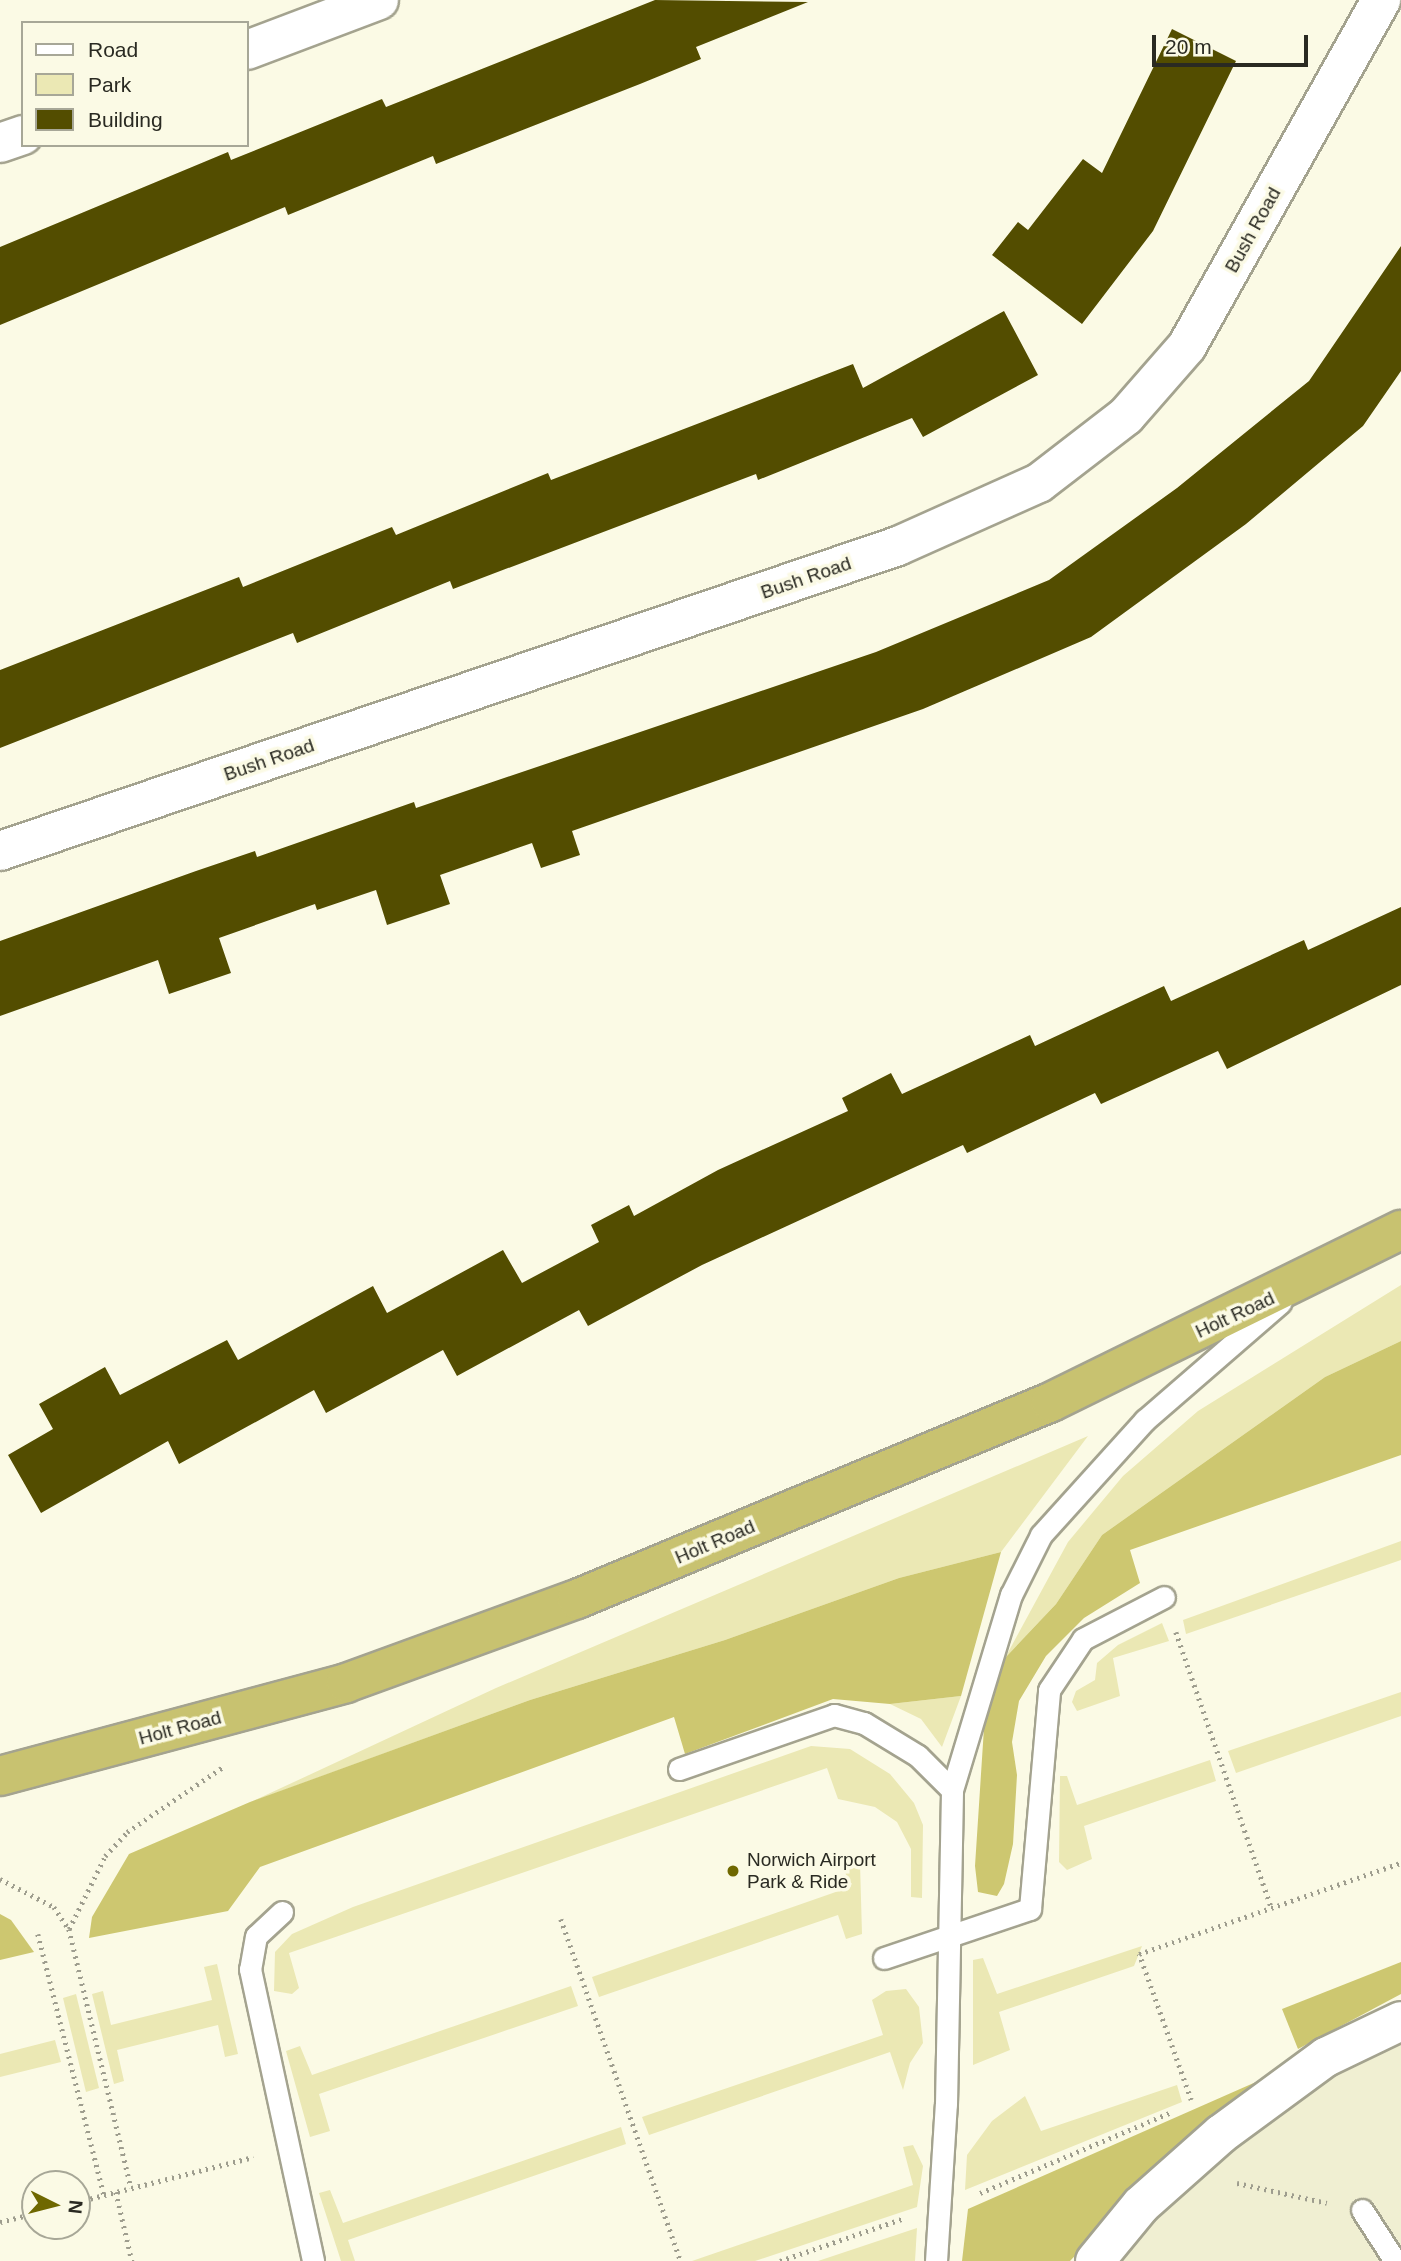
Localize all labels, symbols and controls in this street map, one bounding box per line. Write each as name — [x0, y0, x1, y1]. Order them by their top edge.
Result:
legend — [21, 21, 248, 147]
scale bar — [1156, 21, 1312, 65]
text: 20 m — [1165, 35, 1212, 58]
text: Road — [88, 38, 138, 61]
text: Park — [88, 73, 131, 96]
text: Building — [88, 108, 163, 131]
street label: Bush Road — [1220, 183, 1286, 277]
street label: Bush Road — [758, 552, 854, 604]
street label: Bush Road — [221, 734, 317, 786]
street label: Holt Road — [1192, 1287, 1278, 1343]
street label: Holt Road — [672, 1515, 758, 1569]
street label: Holt Road — [136, 1706, 224, 1750]
place label: Norwich Airport Park & Ride — [747, 1849, 877, 1893]
marker: Norwich Airport Park & Ride — [725, 1863, 741, 1879]
north arrow — [21, 2170, 91, 2240]
text: N — [64, 2199, 87, 2215]

